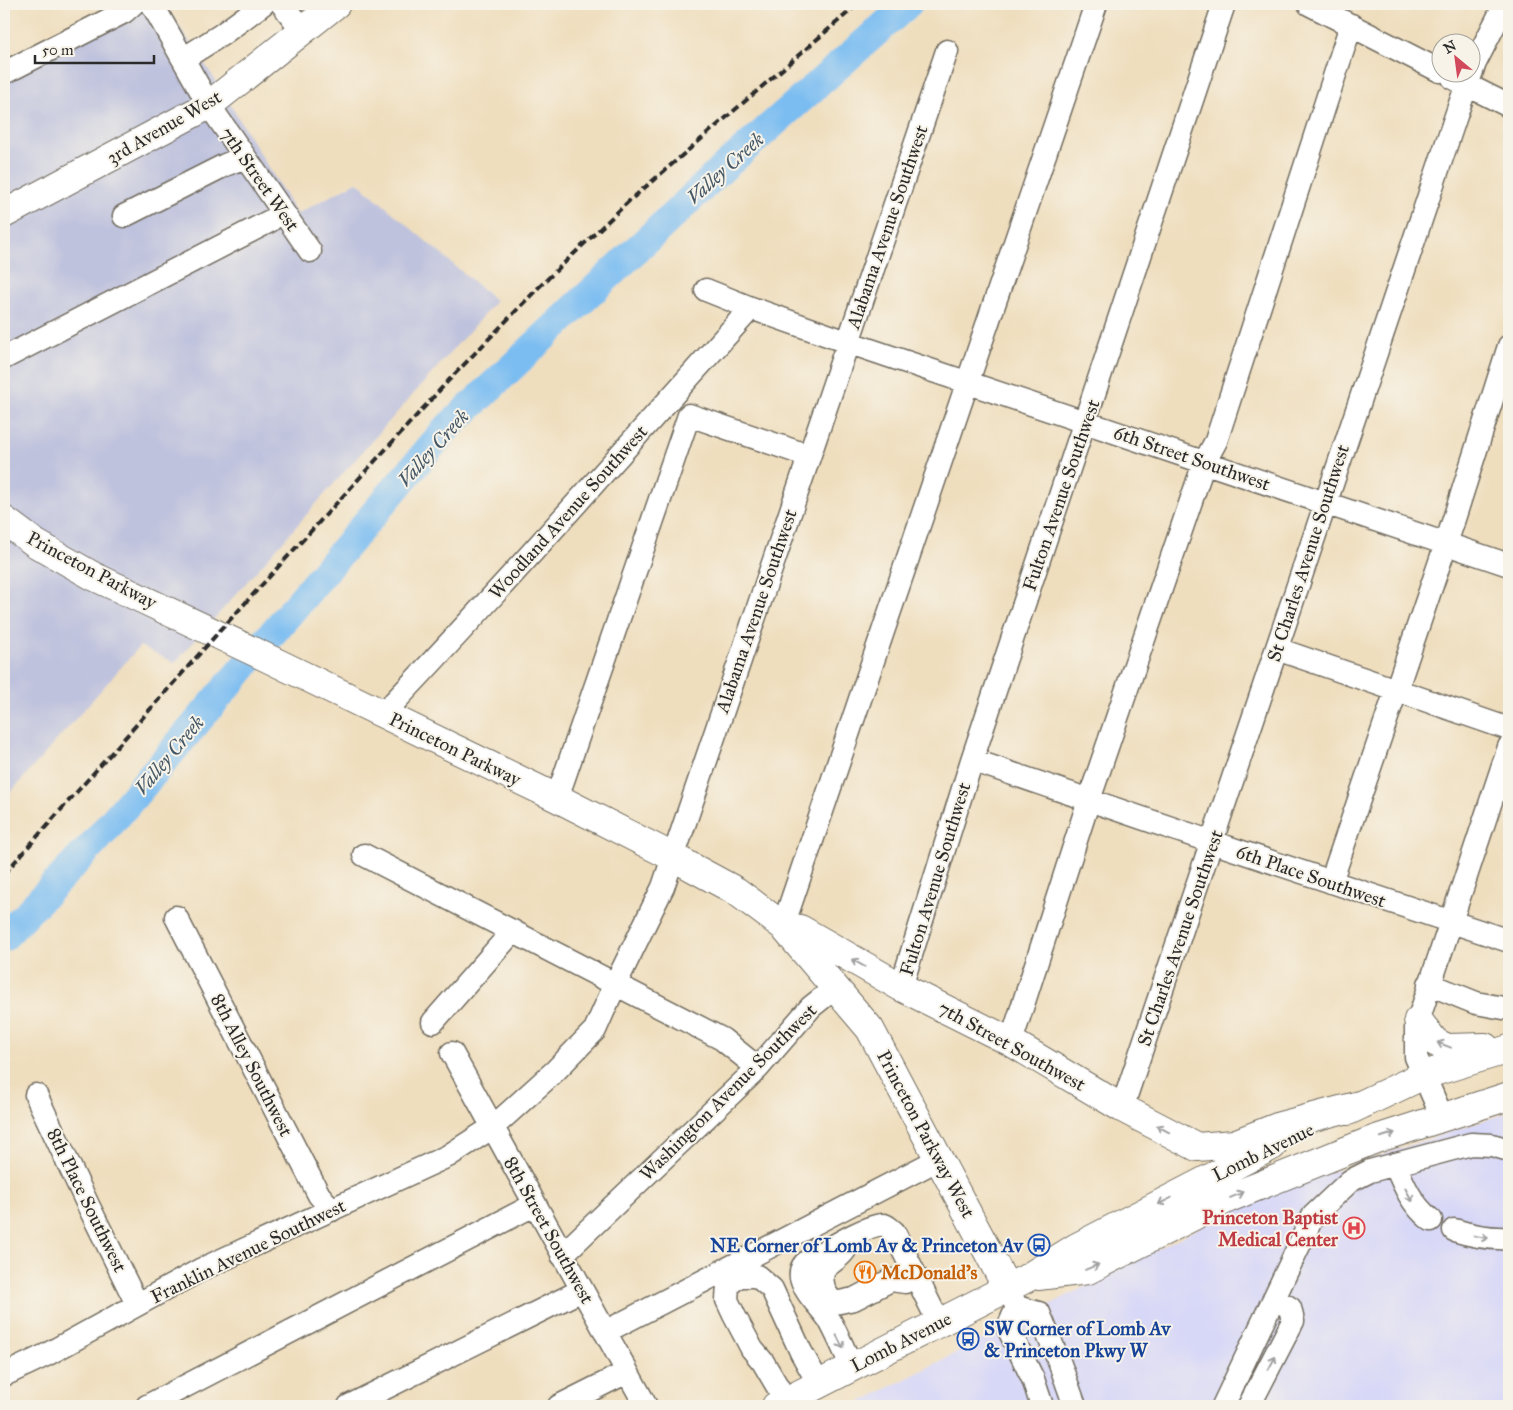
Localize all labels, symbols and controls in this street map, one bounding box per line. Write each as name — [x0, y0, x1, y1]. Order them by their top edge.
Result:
scale bar — [35, 32, 154, 64]
north arrow — [1430, 32, 1480, 82]
text: N — [1441, 37, 1459, 57]
text: 50 m — [42, 41, 74, 59]
street label: 3rd Avenue West — [103, 85, 226, 169]
street label: Alabama Avenue Southwest — [841, 122, 933, 333]
street label: 7th Street West — [216, 123, 304, 236]
water label: Valley Creek — [681, 127, 769, 209]
street label: Fulton Avenue Southwest — [1017, 396, 1105, 594]
water label: Valley Creek — [392, 404, 474, 492]
street label: Woodland Avenue Southwest — [484, 420, 652, 604]
street label: 6th Street Southwest — [1111, 420, 1274, 496]
street label: St Charles Avenue Southwest — [1262, 441, 1354, 665]
street label: Alabama Avenue Southwest — [710, 506, 802, 717]
street label: Princeton Parkway — [23, 526, 162, 614]
street label: Princeton Parkway — [385, 707, 526, 791]
water label: Valley Creek — [129, 711, 209, 799]
street label: Fulton Avenue Southwest — [895, 779, 975, 979]
street label: St Charles Avenue Southwest — [1132, 827, 1228, 1049]
street label: 6th Place Southwest — [1233, 840, 1389, 912]
one-way arrow — [851, 958, 866, 968]
street label: 8th Alley Southwest — [206, 990, 298, 1140]
street label: 7th Street Southwest — [934, 996, 1090, 1096]
street label: Washington Avenue Southwest — [635, 999, 822, 1186]
one-way arrow — [1437, 1040, 1452, 1049]
street label: Princeton Parkway West — [872, 1046, 980, 1222]
street label: Lomb Avenue — [1209, 1118, 1318, 1186]
street label: 8th Place Southwest — [42, 1124, 132, 1276]
one-way arrow — [1156, 1124, 1171, 1133]
one-way arrow — [1380, 1130, 1396, 1139]
street label: 8th Street Southwest — [499, 1152, 599, 1308]
one-way arrow — [1404, 1187, 1414, 1201]
one-way arrow — [1229, 1189, 1244, 1199]
street label: Franklin Avenue Southwest — [147, 1194, 349, 1308]
one-way arrow — [1158, 1197, 1173, 1206]
place label: Princeton Baptist Medical Center — [1202, 1206, 1339, 1251]
hospital icon: Princeton Baptist Medical Center — [1342, 1216, 1366, 1240]
bus stop icon: NE Corner of Lomb Av & Princeton Av — [1027, 1233, 1051, 1257]
one-way arrow — [1473, 1233, 1489, 1243]
place label: NE Corner of Lomb Av & Princeton Av — [710, 1234, 1024, 1257]
restaurant icon: McDonald's — [853, 1260, 877, 1284]
place label: McDonald's — [881, 1261, 978, 1284]
one-way arrow — [1084, 1262, 1099, 1271]
street label: Lomb Avenue — [847, 1307, 955, 1377]
place label: SW Corner of Lomb Av & Princeton Pkwy W — [984, 1317, 1171, 1363]
bus stop icon: SW Corner of Lomb Av & Princeton Pkwy W — [956, 1327, 980, 1351]
one-way arrow — [835, 1335, 845, 1350]
one-way arrow — [1268, 1356, 1277, 1371]

